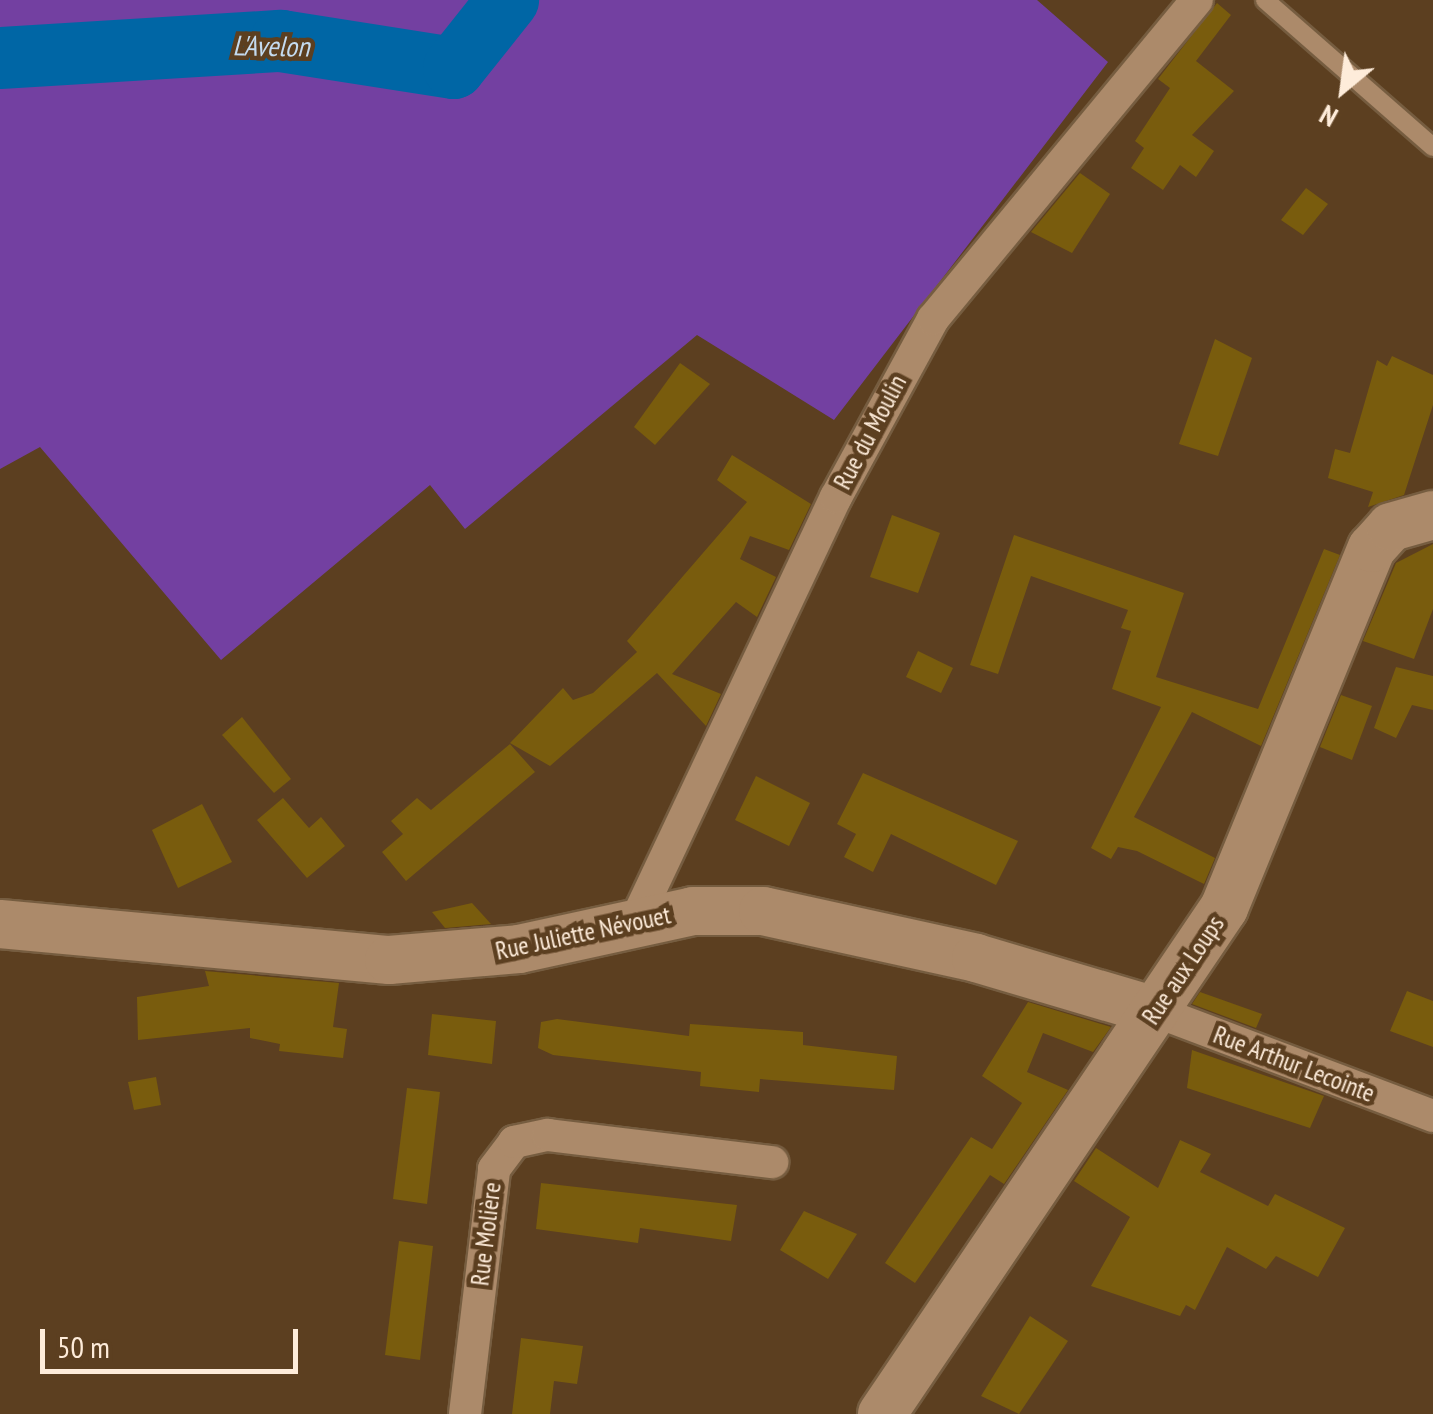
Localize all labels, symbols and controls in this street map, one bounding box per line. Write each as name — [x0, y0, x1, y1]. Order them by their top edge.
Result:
water label: L'Avelon — [232, 29, 310, 63]
north arrow — [1293, 40, 1393, 140]
text: N — [1313, 97, 1344, 137]
street label: Rue du Moulin — [827, 370, 913, 494]
street label: Rue Juliette Névouet — [493, 900, 673, 966]
street label: Rue aux Loups — [1136, 910, 1230, 1030]
street label: Rue Arthur Lecointe — [1209, 1019, 1379, 1109]
street label: Rue Molière — [465, 1181, 507, 1287]
scale bar — [45, 1309, 302, 1371]
text: 50 m — [57, 1327, 110, 1366]

